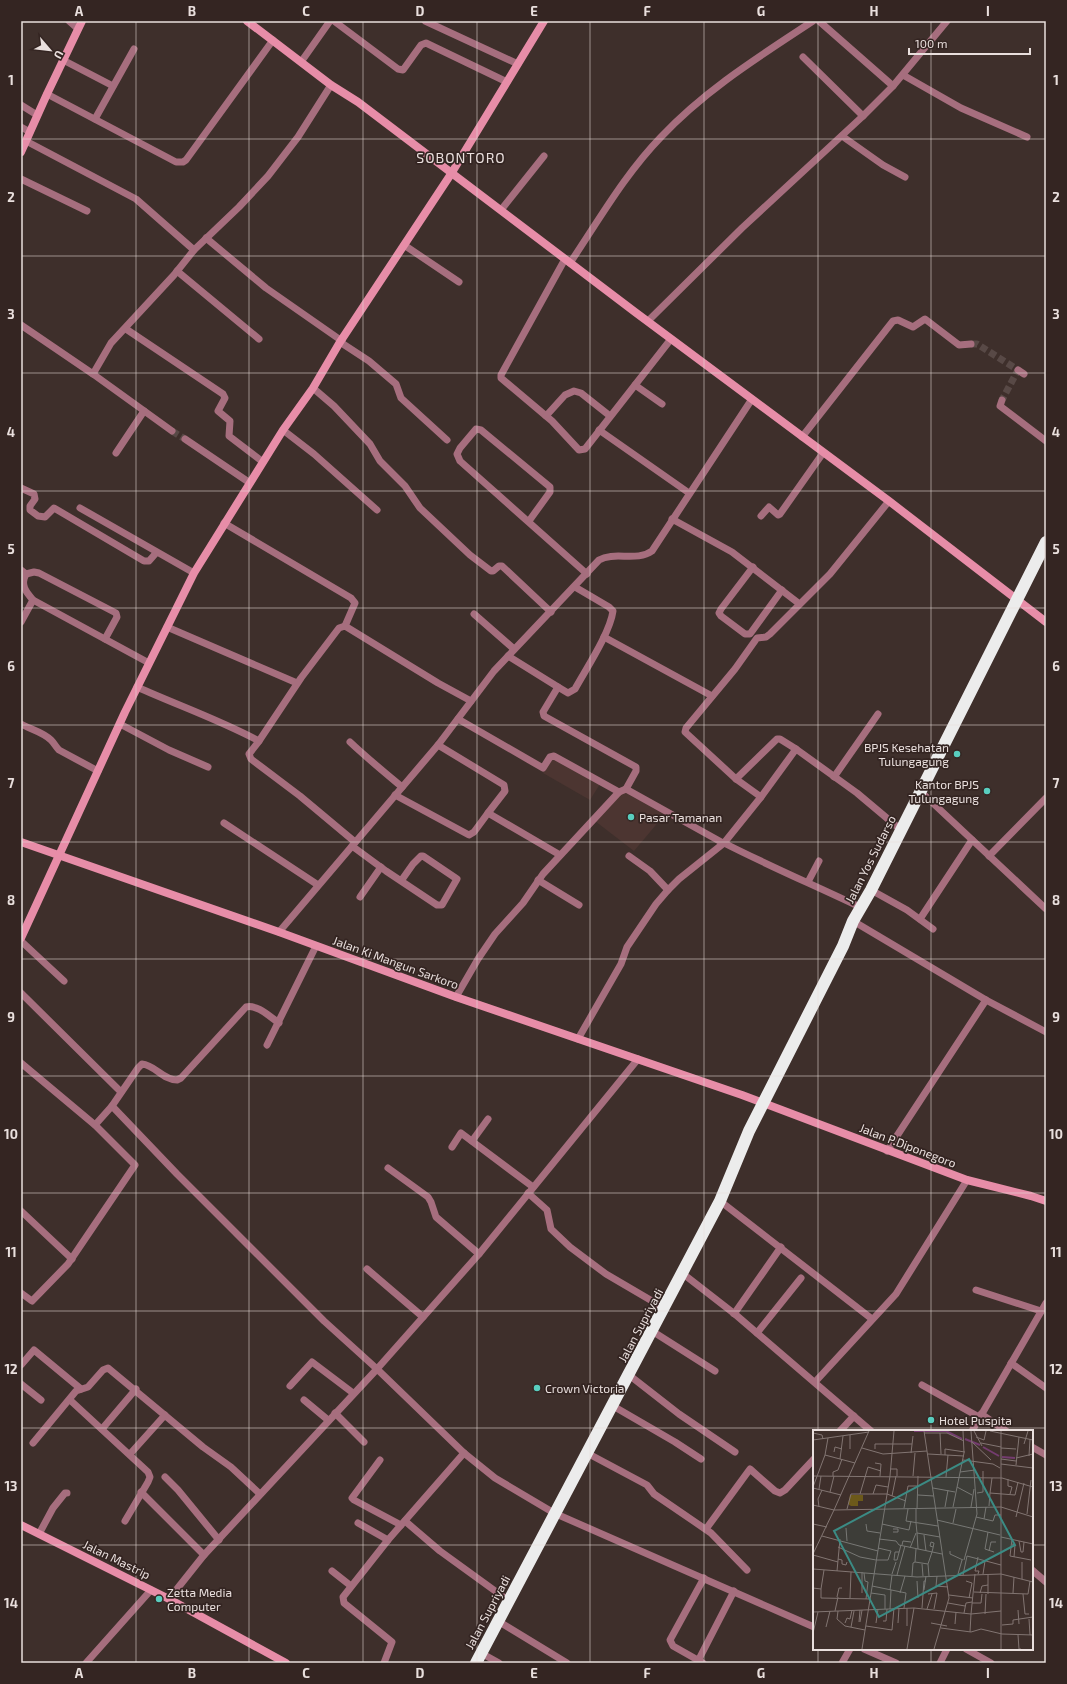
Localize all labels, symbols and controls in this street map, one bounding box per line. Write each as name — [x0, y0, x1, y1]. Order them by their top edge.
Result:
text: A — [75, 3, 84, 19]
text: B — [188, 3, 196, 19]
text: C — [302, 3, 310, 19]
text: D — [416, 3, 425, 19]
text: E — [530, 3, 538, 19]
text: F — [643, 3, 651, 19]
text: G — [757, 3, 765, 19]
text: H — [870, 3, 879, 19]
text: I — [986, 3, 990, 19]
north arrow — [30, 30, 70, 70]
scale bar — [909, 30, 1030, 56]
text: 100 m — [915, 36, 947, 50]
text: U — [52, 49, 67, 61]
text: 1 — [8, 72, 14, 88]
text: 1 — [1053, 72, 1059, 88]
district label: SOBONTORO — [416, 149, 506, 166]
text: 2 — [7, 189, 15, 205]
text: 2 — [1052, 189, 1060, 205]
text: 3 — [7, 306, 15, 322]
text: 3 — [1052, 306, 1060, 322]
text: 4 — [7, 424, 15, 440]
text: 4 — [1052, 424, 1060, 440]
text: 5 — [7, 541, 15, 557]
text: 5 — [1052, 541, 1060, 557]
text: 6 — [7, 658, 15, 674]
text: 6 — [1052, 658, 1060, 674]
place label: BPJS Kesehatan Tulungagung — [864, 740, 949, 768]
marker: BPJS Kesehatan Tulungagung — [952, 749, 962, 759]
text: 7 — [8, 775, 15, 791]
text: 7 — [1053, 775, 1060, 791]
place label: Kantor BPJS Tulungagung — [908, 777, 979, 805]
marker: Kantor BPJS Tulungagung — [982, 786, 992, 796]
place label: Pasar Tamanan — [639, 810, 722, 824]
marker: Pasar Tamanan — [626, 812, 636, 822]
street label: Jalan Yos Sudarso — [842, 813, 898, 905]
text: 8 — [7, 892, 15, 908]
text: 8 — [1052, 892, 1060, 908]
street label: Jalan Ki Mangun Sarkoro — [331, 933, 461, 991]
text: 9 — [7, 1009, 15, 1025]
text: 9 — [1052, 1009, 1060, 1025]
street label: Jalan P.Diponegoro — [858, 1120, 958, 1170]
text: 10 — [4, 1126, 18, 1142]
text: 10 — [1049, 1126, 1063, 1142]
text: 11 — [5, 1244, 17, 1260]
text: 11 — [1050, 1244, 1062, 1260]
street label: Jalan Supriyadi — [615, 1286, 665, 1364]
text: 12 — [4, 1361, 18, 1377]
text: 12 — [1049, 1361, 1063, 1377]
place label: Crown Victoria — [545, 1381, 624, 1395]
marker: Crown Victoria — [532, 1383, 542, 1393]
place label: Hotel Puspita — [939, 1413, 1012, 1427]
marker: Hotel Puspita — [926, 1415, 936, 1425]
inset map — [813, 1430, 1033, 1650]
text: 13 — [5, 1478, 18, 1494]
text: 13 — [1050, 1478, 1063, 1494]
street label: Jalan Mastrip — [81, 1537, 153, 1581]
street label: Jalan Supriyadi — [462, 1573, 512, 1651]
place label: Zetta Media Computer — [167, 1585, 232, 1613]
marker: Zetta Media Computer — [154, 1594, 164, 1604]
text: 14 — [4, 1595, 18, 1611]
text: 14 — [1049, 1595, 1063, 1611]
text: A — [75, 1665, 84, 1681]
text: B — [188, 1665, 196, 1681]
text: C — [302, 1665, 310, 1681]
text: D — [416, 1665, 425, 1681]
text: E — [530, 1665, 538, 1681]
text: F — [643, 1665, 651, 1681]
text: G — [757, 1665, 765, 1681]
text: H — [870, 1665, 879, 1681]
text: I — [986, 1665, 990, 1681]

